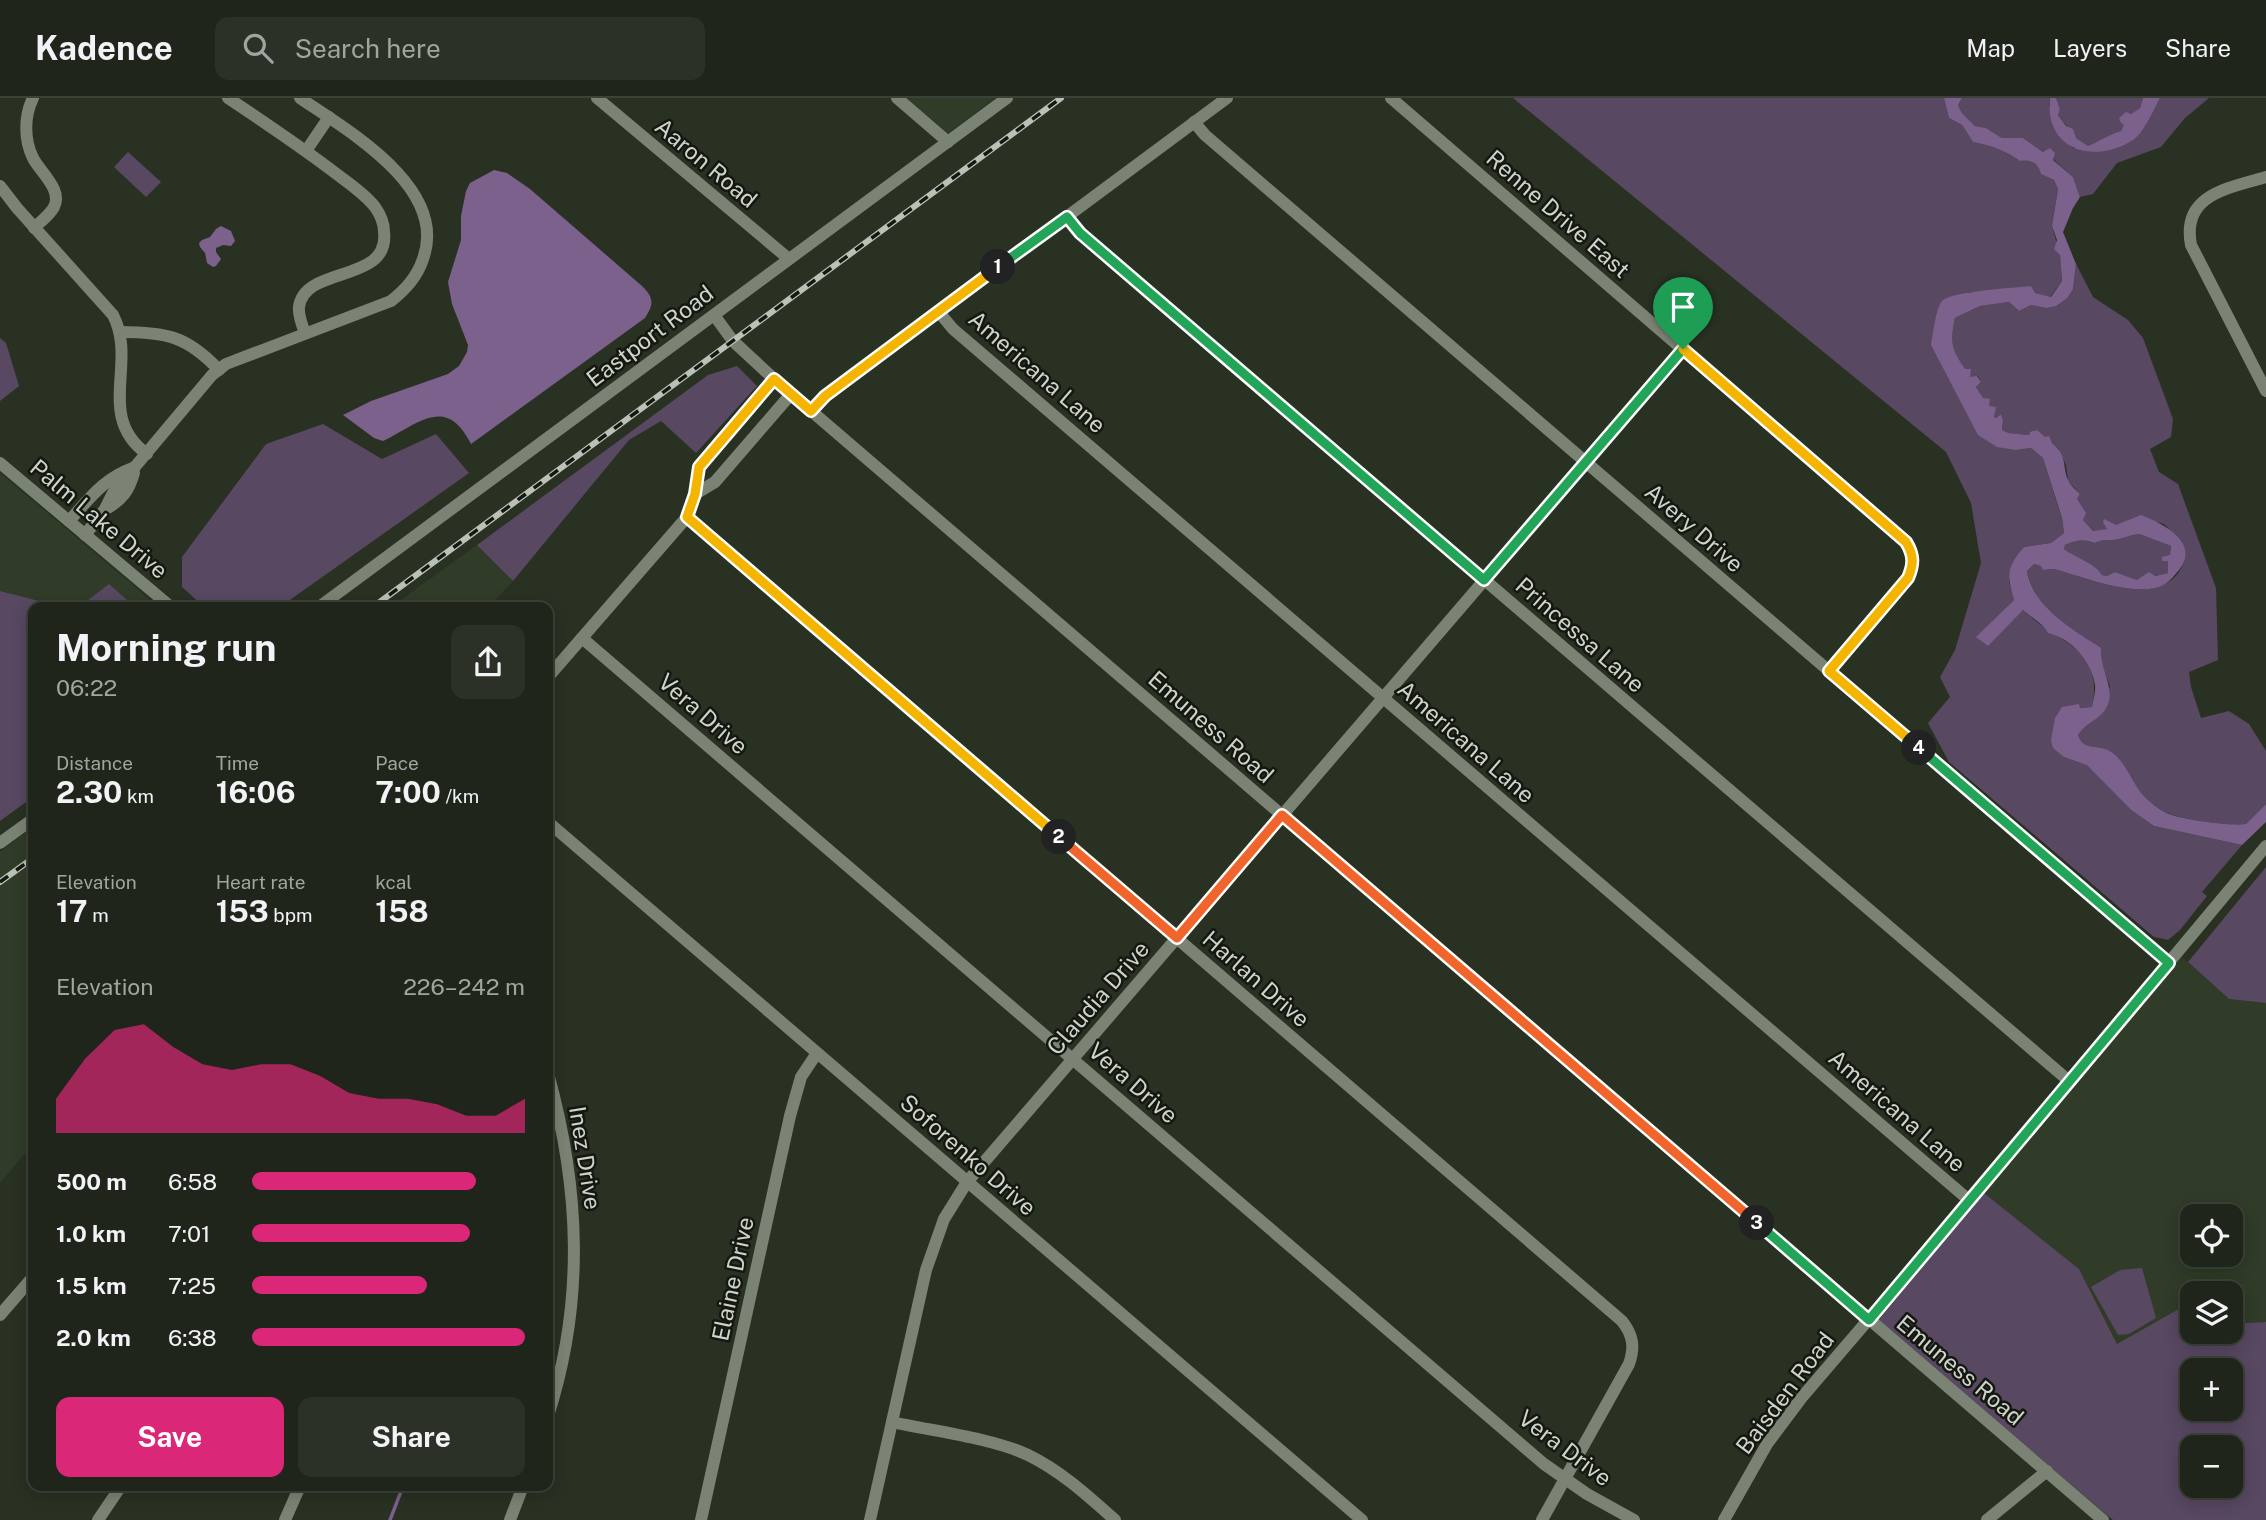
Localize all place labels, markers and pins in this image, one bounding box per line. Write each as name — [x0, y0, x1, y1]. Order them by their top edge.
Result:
pin: 1 — [981, 250, 1016, 284]
pin — [1653, 277, 1713, 349]
pin: 4 — [1902, 730, 1937, 766]
pin: 2 — [1042, 820, 1076, 854]
pin: 3 — [1740, 1206, 1774, 1240]

